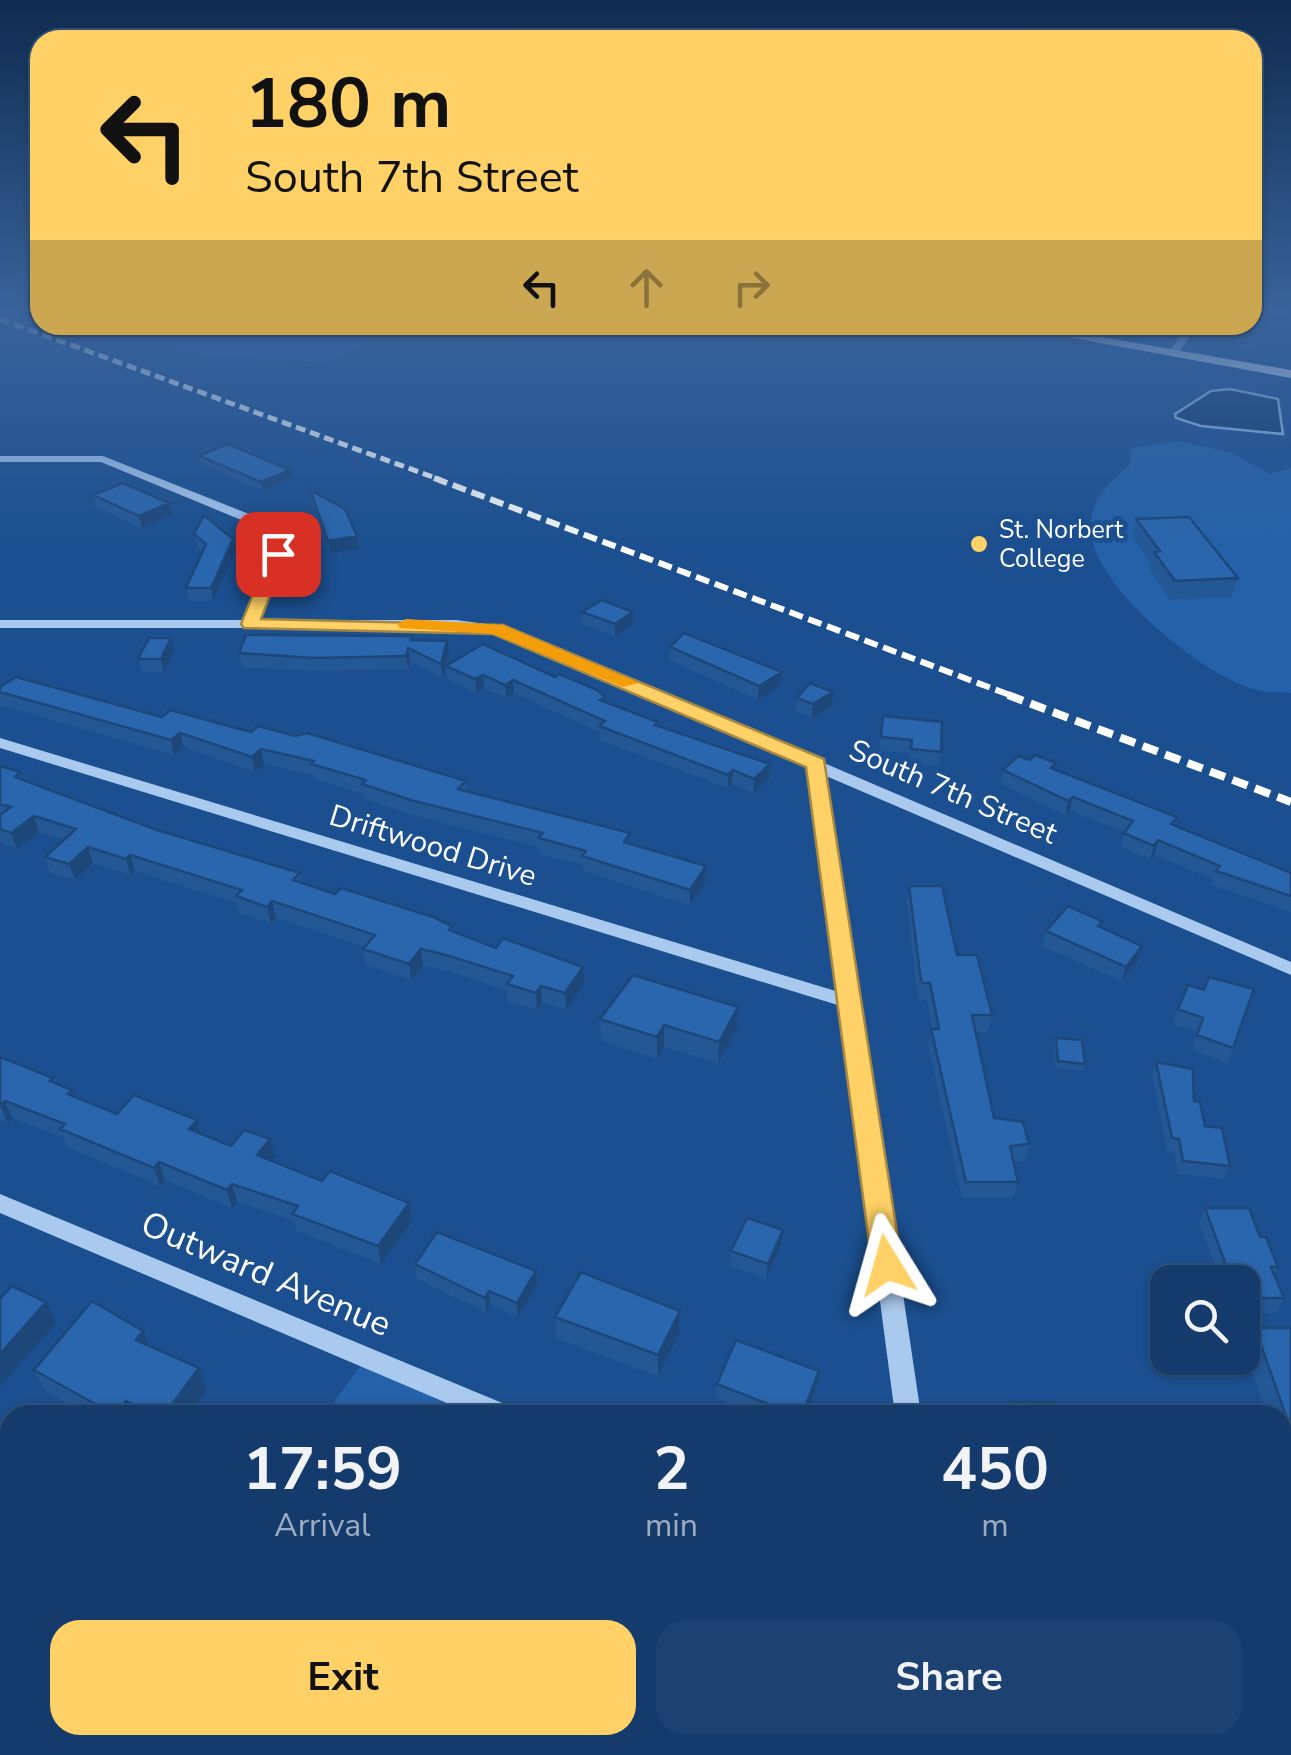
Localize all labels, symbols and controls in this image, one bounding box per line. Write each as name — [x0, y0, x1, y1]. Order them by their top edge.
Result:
text: 180 m — [245, 56, 451, 152]
icon: left — [80, 70, 210, 200]
text: South 7th Street — [245, 147, 578, 208]
icon: left — [514, 260, 569, 315]
icon: ahead — [619, 260, 674, 315]
icon: right — [724, 260, 779, 315]
pin — [236, 512, 321, 597]
place label: St. Norbert College — [999, 513, 1123, 576]
icon: arrive — [251, 527, 306, 582]
marker: St. Norbert College — [968, 533, 990, 555]
street label: South 7th Street — [843, 730, 1064, 854]
street label: Driftwood Drive — [324, 795, 542, 897]
street label: Outward Avenue — [134, 1200, 398, 1348]
position arrow — [835, 1213, 939, 1317]
map controls — [1150, 1265, 1260, 1375]
button: search — [1150, 1265, 1260, 1375]
text: 17:59 — [243, 1428, 402, 1510]
text: 2 — [653, 1428, 689, 1510]
text: 450 — [941, 1428, 1049, 1510]
text: Arrival — [274, 1504, 371, 1547]
text: min — [645, 1504, 698, 1547]
text: m — [981, 1504, 1009, 1547]
button: Exit — [50, 1620, 636, 1735]
button: Share — [656, 1620, 1242, 1735]

